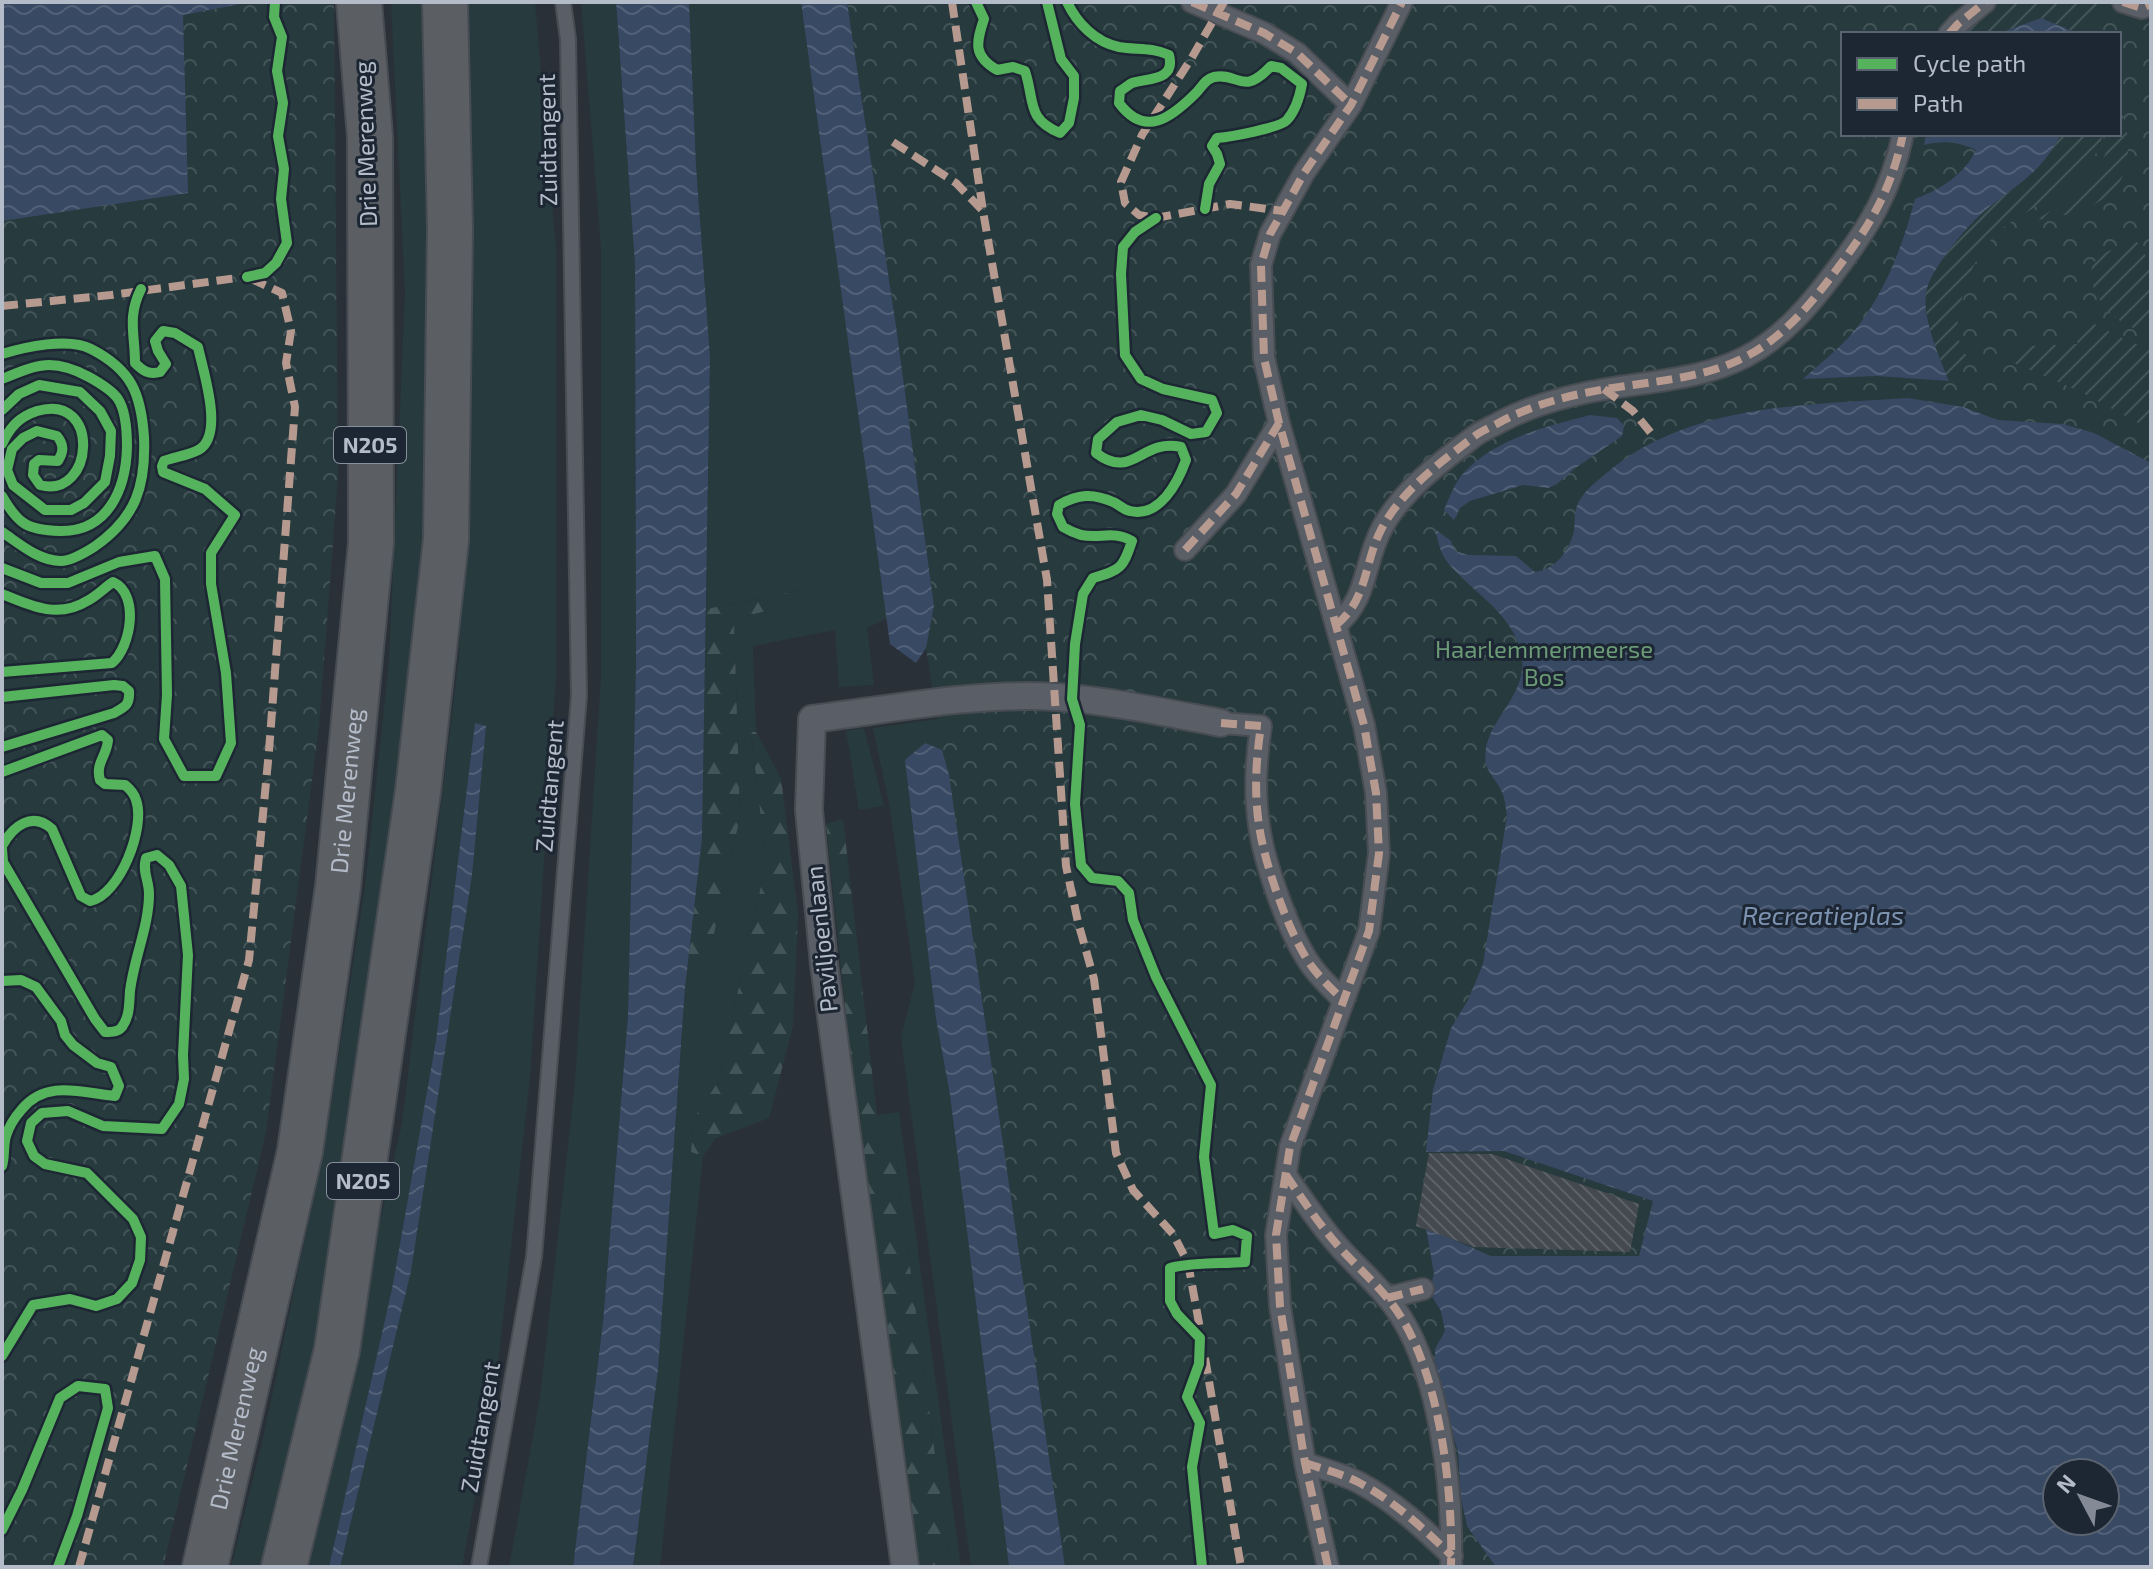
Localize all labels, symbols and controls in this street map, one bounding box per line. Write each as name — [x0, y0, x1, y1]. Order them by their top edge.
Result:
legend — [1841, 32, 2121, 136]
text: Cycle path — [1913, 48, 2026, 77]
street label: Drie Merenweg — [347, 61, 382, 227]
street label: Zuidtangent — [531, 74, 562, 207]
text: Path — [1913, 88, 1963, 117]
road number: N205 — [334, 427, 406, 463]
park label: Haarlemmermeerse Bos — [1435, 634, 1653, 691]
street label: Drie Merenweg — [323, 707, 368, 875]
street label: Zuidtangent — [528, 719, 569, 853]
street label: Paviljoenlaan — [798, 865, 843, 1014]
water label: Recreatieplas — [1742, 899, 1904, 930]
road number: N205 — [327, 1163, 399, 1199]
street label: Drie Merenweg — [203, 1344, 268, 1512]
street label: Zuidtangent — [454, 1359, 505, 1495]
north arrow — [2041, 1457, 2121, 1537]
text: N — [2050, 1469, 2080, 1498]

